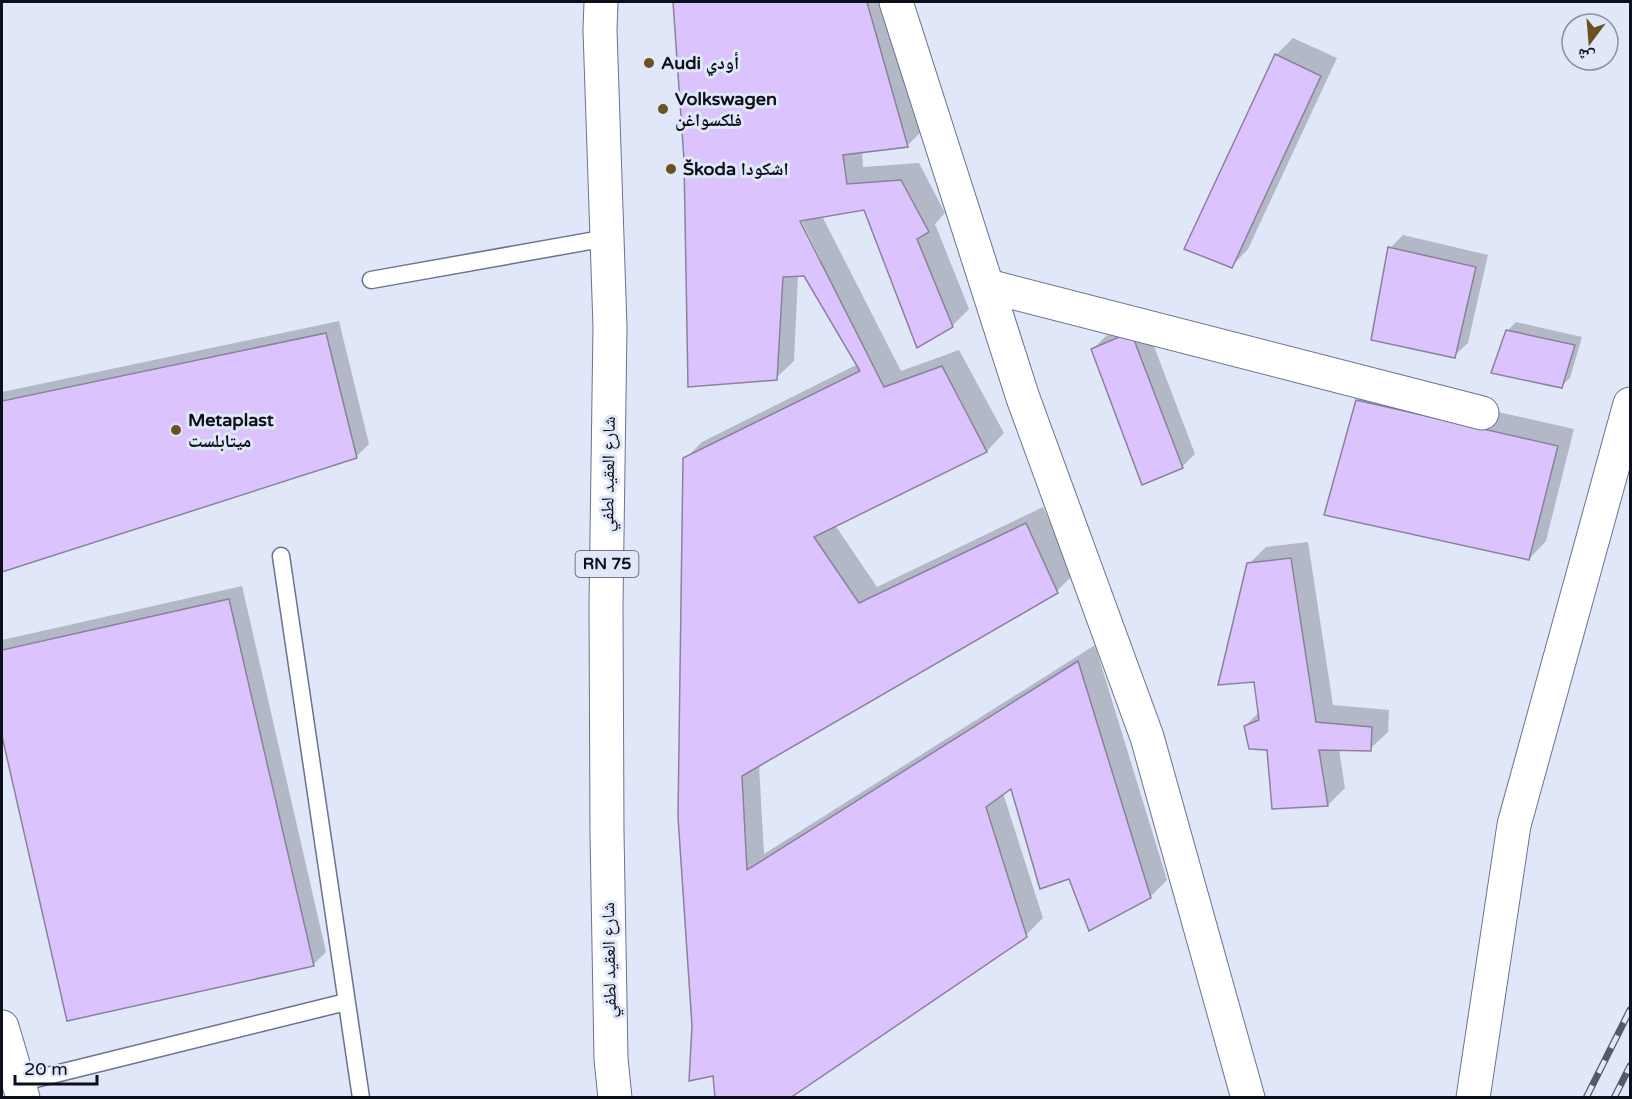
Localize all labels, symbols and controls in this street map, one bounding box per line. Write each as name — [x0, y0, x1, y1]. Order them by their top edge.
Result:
north arrow — [1560, 12, 1620, 72]
text: ش — [1575, 43, 1597, 67]
place label: Audi أودي — [661, 52, 739, 77]
marker: Audi أودي — [642, 56, 656, 70]
place label: Volkswagen فلكسواغن — [675, 88, 777, 131]
marker: Volkswagen فلكسواغن — [656, 102, 670, 116]
place label: Škoda اشكودا — [683, 158, 789, 180]
marker: Škoda اشكودا — [664, 162, 678, 176]
place label: Metaplast ميتابلست — [188, 409, 274, 452]
street label: شارع العقيد لطفي — [596, 416, 624, 532]
marker: Metaplast ميتابلست — [169, 423, 183, 437]
road number: RN 75 — [576, 551, 638, 577]
street label: شارع العقيد لطفي — [597, 902, 625, 1018]
scale bar — [15, 1048, 98, 1086]
text: 20 m — [24, 1058, 68, 1080]

